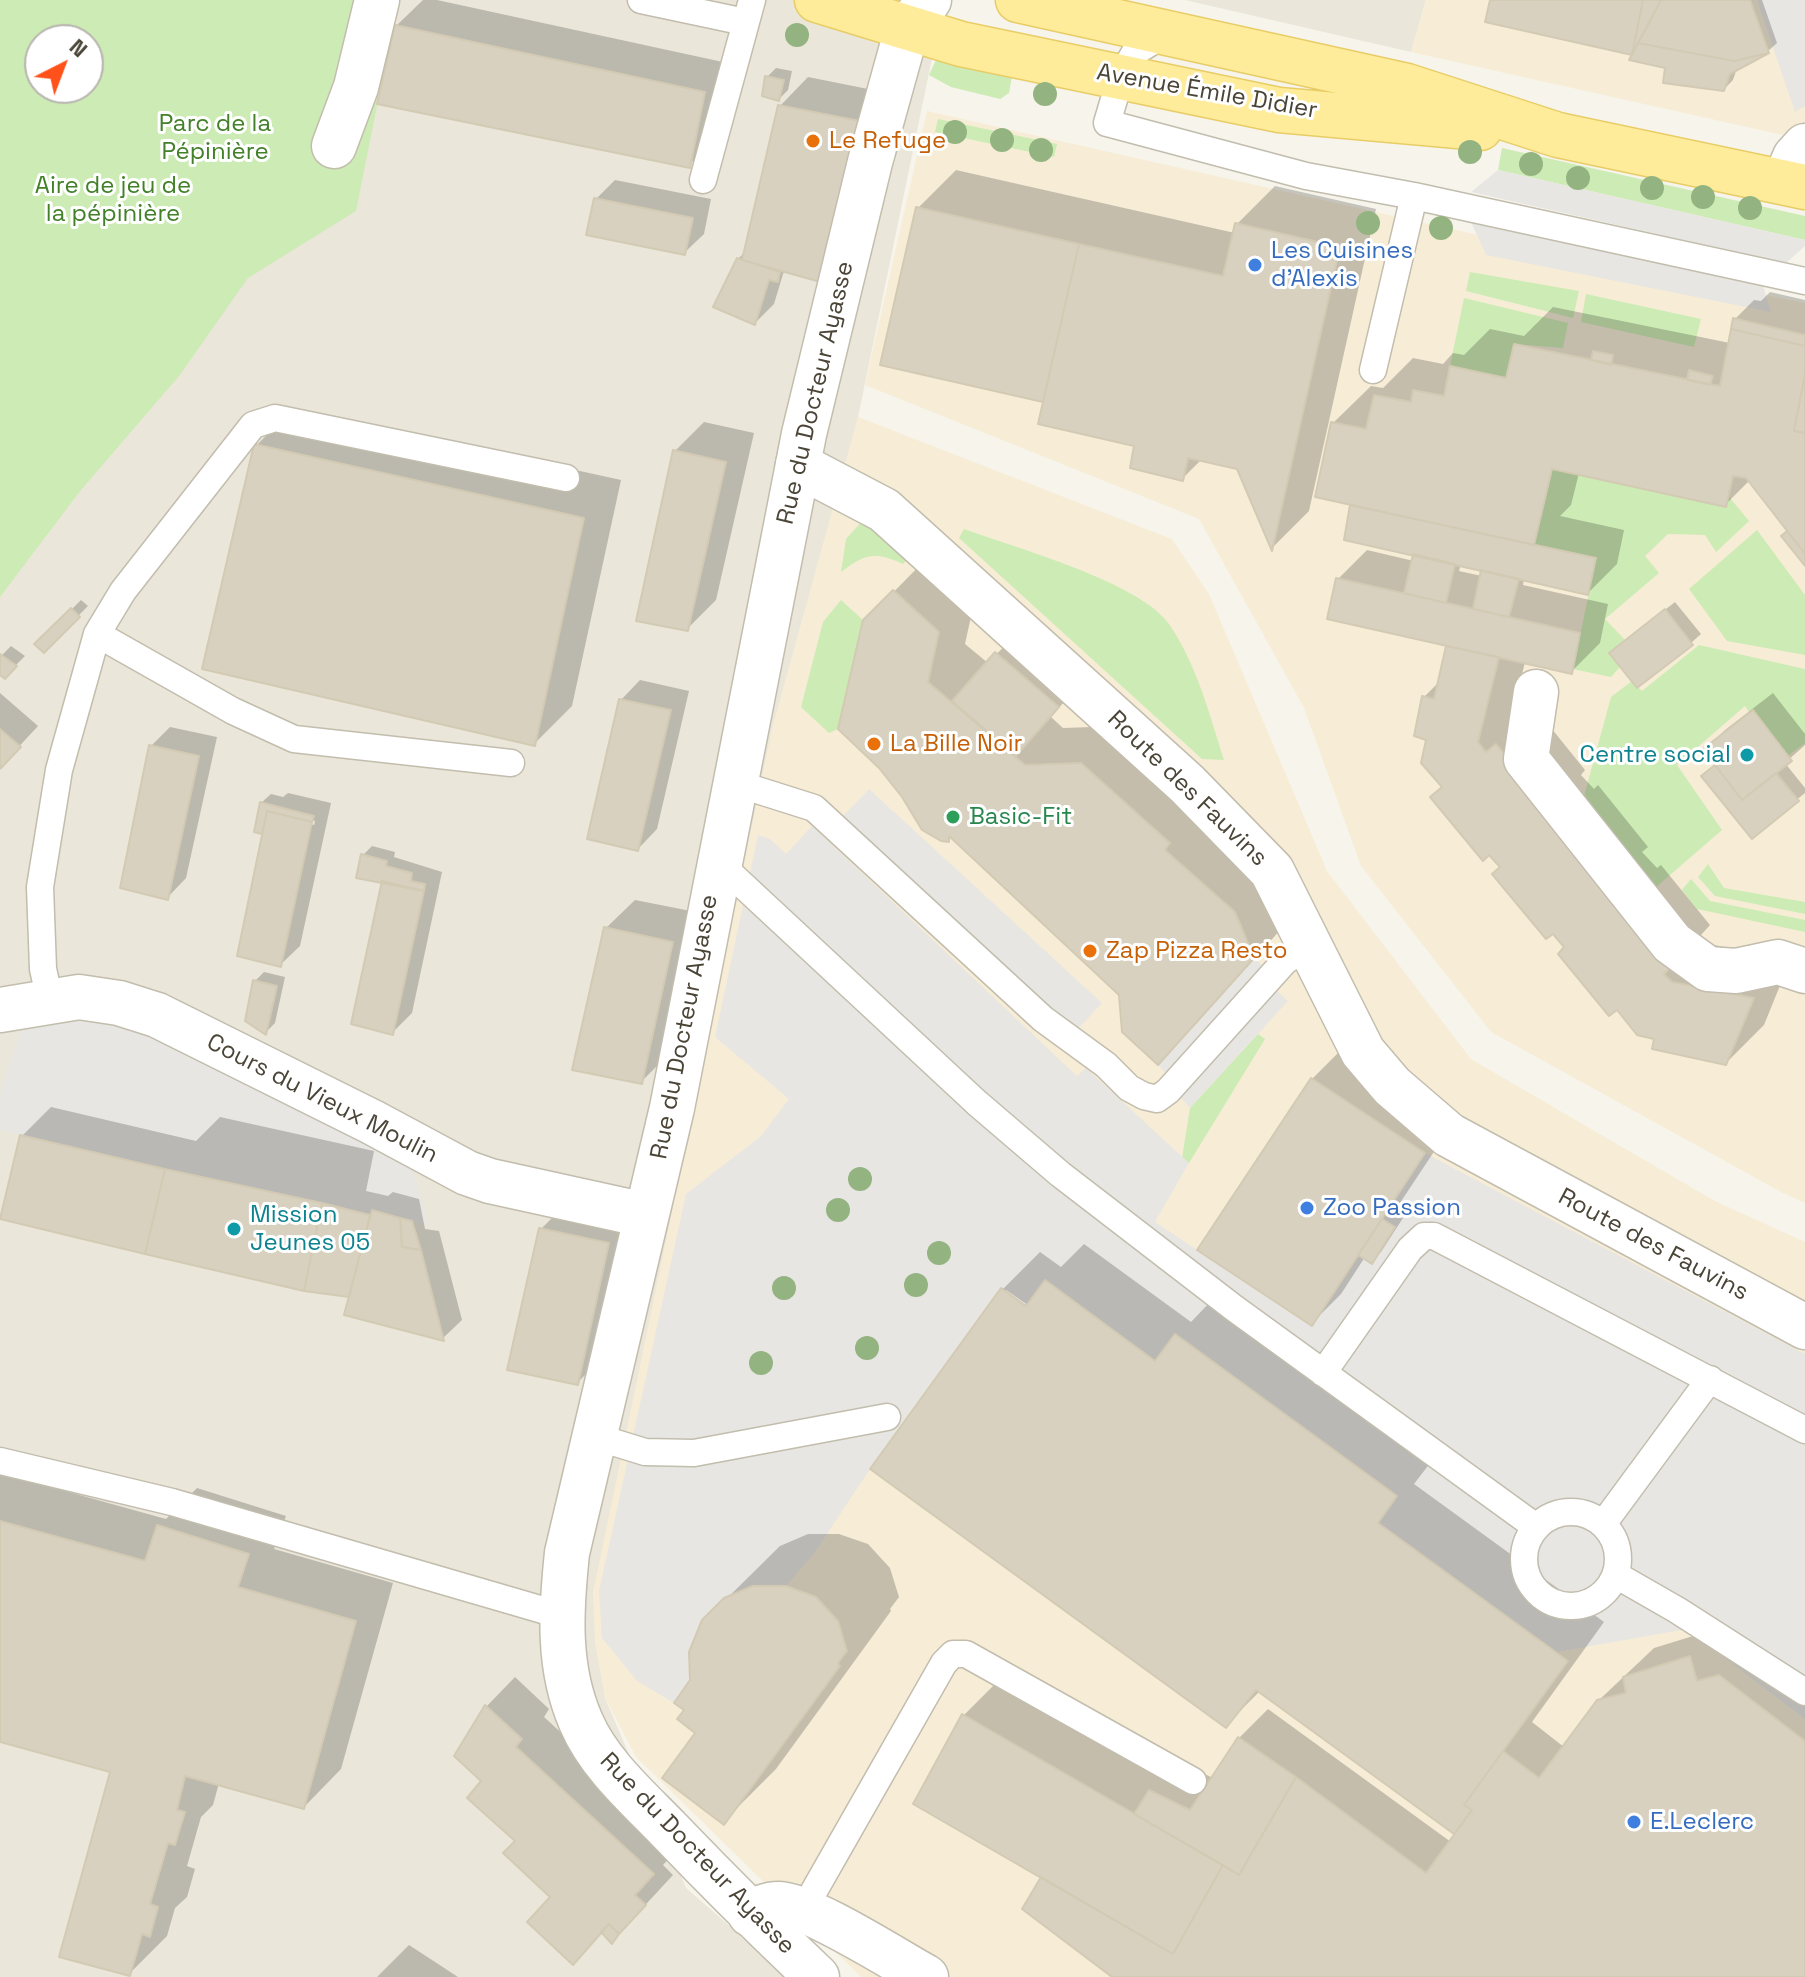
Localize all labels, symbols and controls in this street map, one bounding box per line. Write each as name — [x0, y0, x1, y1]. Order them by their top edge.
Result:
north arrow — [24, 24, 104, 104]
text: N — [64, 32, 94, 63]
street label: Avenue Émile Didier — [1094, 58, 1320, 126]
park label: Parc de la Pépinière — [159, 110, 271, 166]
place label: Le Refuge — [829, 127, 946, 155]
marker: Le Refuge — [804, 132, 822, 150]
park label: Aire de jeu de la pépinière — [35, 172, 191, 228]
place label: Les Cuisines d'Alexis — [1271, 237, 1413, 293]
marker: Les Cuisines d'Alexis — [1246, 256, 1264, 274]
street label: Rue du Docteur Ayasse — [772, 259, 860, 527]
street label: Route des Fauvins — [1101, 705, 1273, 873]
place label: La Bille Noir — [890, 730, 1023, 758]
marker: La Bille Noir — [865, 735, 883, 753]
place label: Centre social — [1580, 741, 1731, 769]
marker: Centre social — [1738, 746, 1756, 764]
place label: Basic-Fit — [969, 803, 1072, 831]
marker: Basic-Fit — [944, 808, 962, 826]
street label: Rue du Docteur Ayasse — [645, 892, 725, 1162]
place label: Zap Pizza Resto — [1106, 937, 1288, 965]
marker: Zap Pizza Resto — [1081, 942, 1099, 960]
street label: Cours du Vieux Moulin — [202, 1028, 442, 1170]
street label: Route des Fauvins — [1553, 1183, 1753, 1307]
place label: Zoo Passion — [1323, 1194, 1461, 1222]
marker: Zoo Passion — [1298, 1199, 1316, 1217]
place label: Mission Jeunes 05 — [250, 1201, 370, 1257]
marker: Mission Jeunes 05 — [225, 1220, 243, 1238]
street label: Rue du Docteur Ayasse — [593, 1747, 801, 1961]
place label: E.Leclerc — [1650, 1808, 1754, 1836]
marker: E.Leclerc — [1625, 1813, 1643, 1831]

